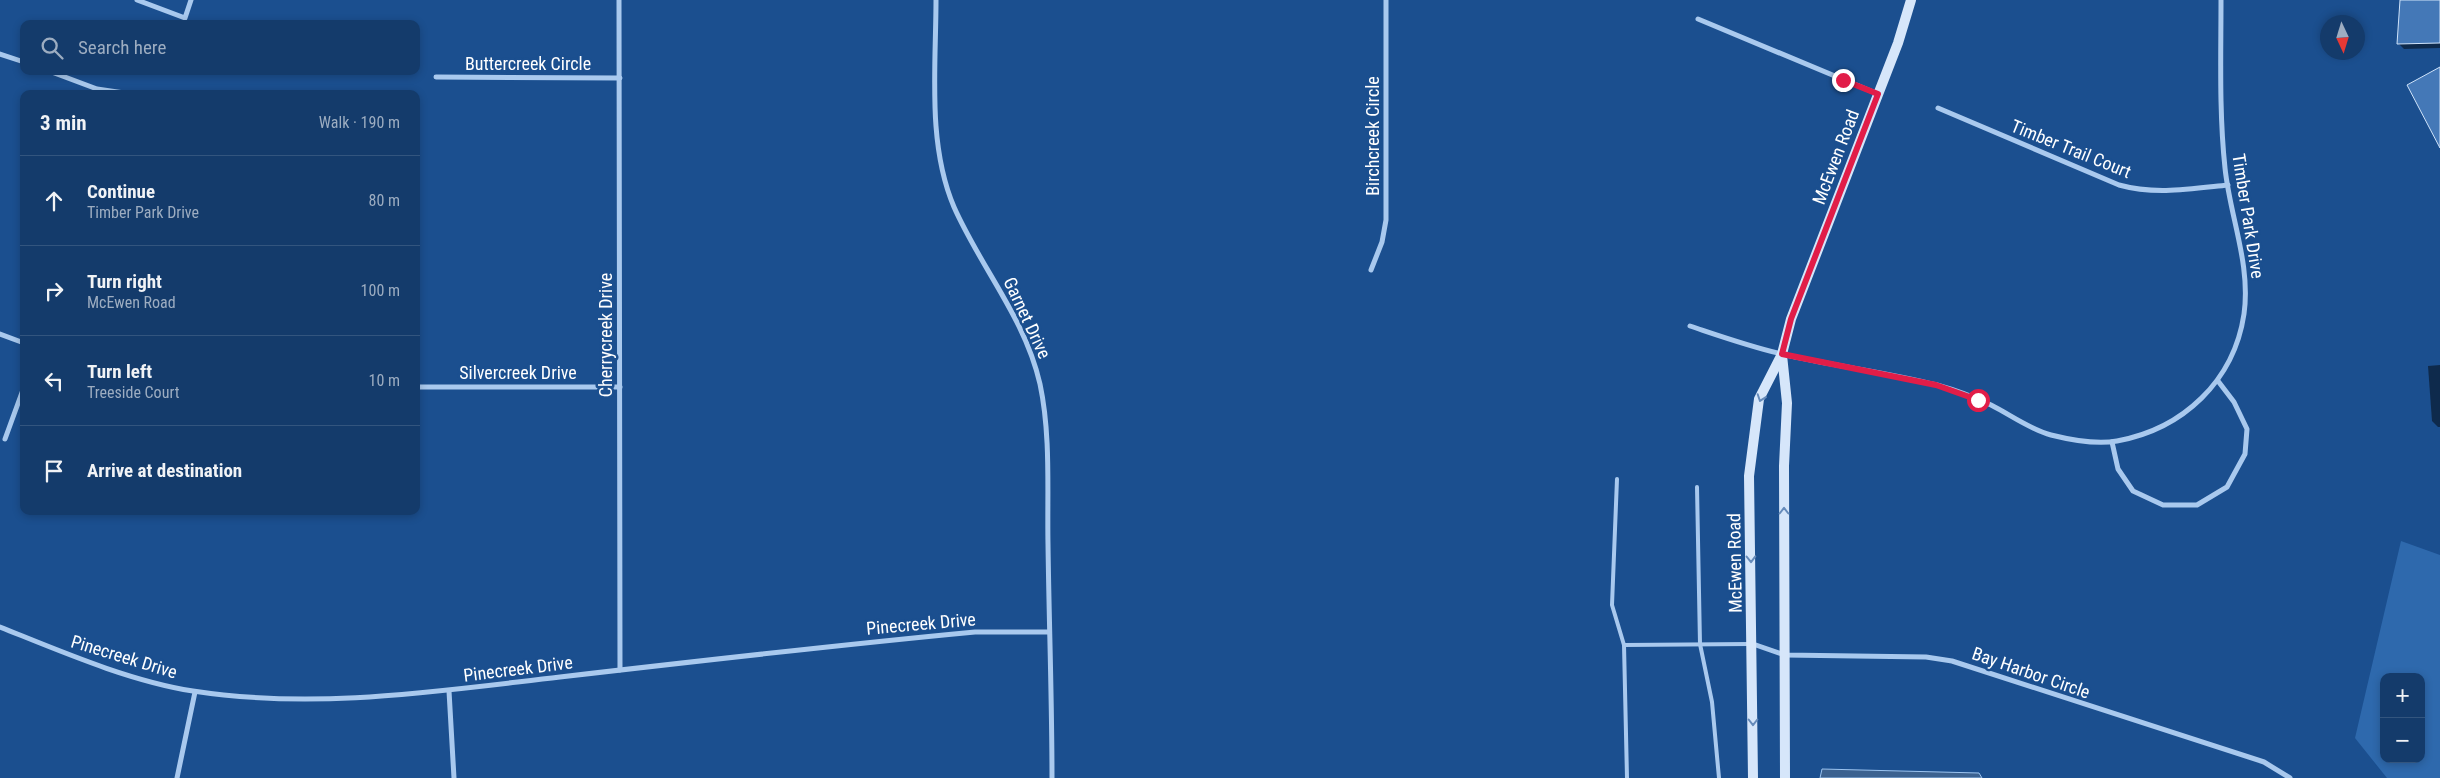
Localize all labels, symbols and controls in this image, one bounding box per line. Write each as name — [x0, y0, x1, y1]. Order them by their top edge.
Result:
north arrow — [2320, 15, 2365, 60]
search box — [20, 20, 420, 75]
icon: search — [38, 34, 66, 62]
text: Search here — [78, 36, 166, 59]
street label: Buttercreek Circle — [465, 53, 591, 74]
route end — [1832, 69, 1855, 92]
street label: Birchcreek Circle — [1362, 76, 1383, 196]
street label: McEwen Road — [1808, 106, 1863, 207]
text: 3 min — [40, 111, 87, 135]
text: Walk · 190 m — [319, 113, 400, 132]
street label: Timber Trail Court — [2008, 115, 2134, 182]
street label: Timber Park Drive — [2228, 152, 2269, 280]
text: Continue — [87, 180, 155, 203]
icon: ahead — [40, 187, 68, 215]
text: 80 m — [368, 191, 400, 210]
text: Timber Park Drive — [87, 203, 199, 222]
text: Turn right — [87, 270, 162, 293]
street label: Cherrycreek Drive — [595, 273, 616, 397]
street label: Garnet Drive — [999, 274, 1055, 362]
icon: right — [40, 277, 68, 305]
text: 100 m — [361, 281, 400, 300]
text: McEwen Road — [87, 293, 176, 312]
text: Turn left — [87, 360, 152, 383]
street label: Silvercreek Drive — [459, 362, 577, 383]
icon: left — [40, 367, 68, 395]
text: 10 m — [368, 371, 400, 390]
text: Treeside Court — [87, 383, 179, 402]
route start — [1967, 389, 1990, 412]
one-way arrow — [1757, 393, 1767, 402]
icon: arrive — [40, 457, 68, 485]
text: Arrive at destination — [87, 459, 242, 482]
one-way arrow — [1779, 507, 1789, 515]
street label: McEwen Road — [1723, 513, 1746, 613]
one-way arrow — [1746, 556, 1756, 564]
street label: Pinecreek Drive — [865, 608, 977, 639]
street label: Pinecreek Drive — [69, 630, 180, 683]
street label: Bay Harbor Circle — [1969, 643, 2093, 703]
street label: Pinecreek Drive — [462, 651, 574, 686]
map controls — [2380, 673, 2425, 763]
button: + — [2380, 673, 2425, 718]
one-way arrow — [1748, 718, 1758, 726]
button: − — [2380, 718, 2425, 763]

